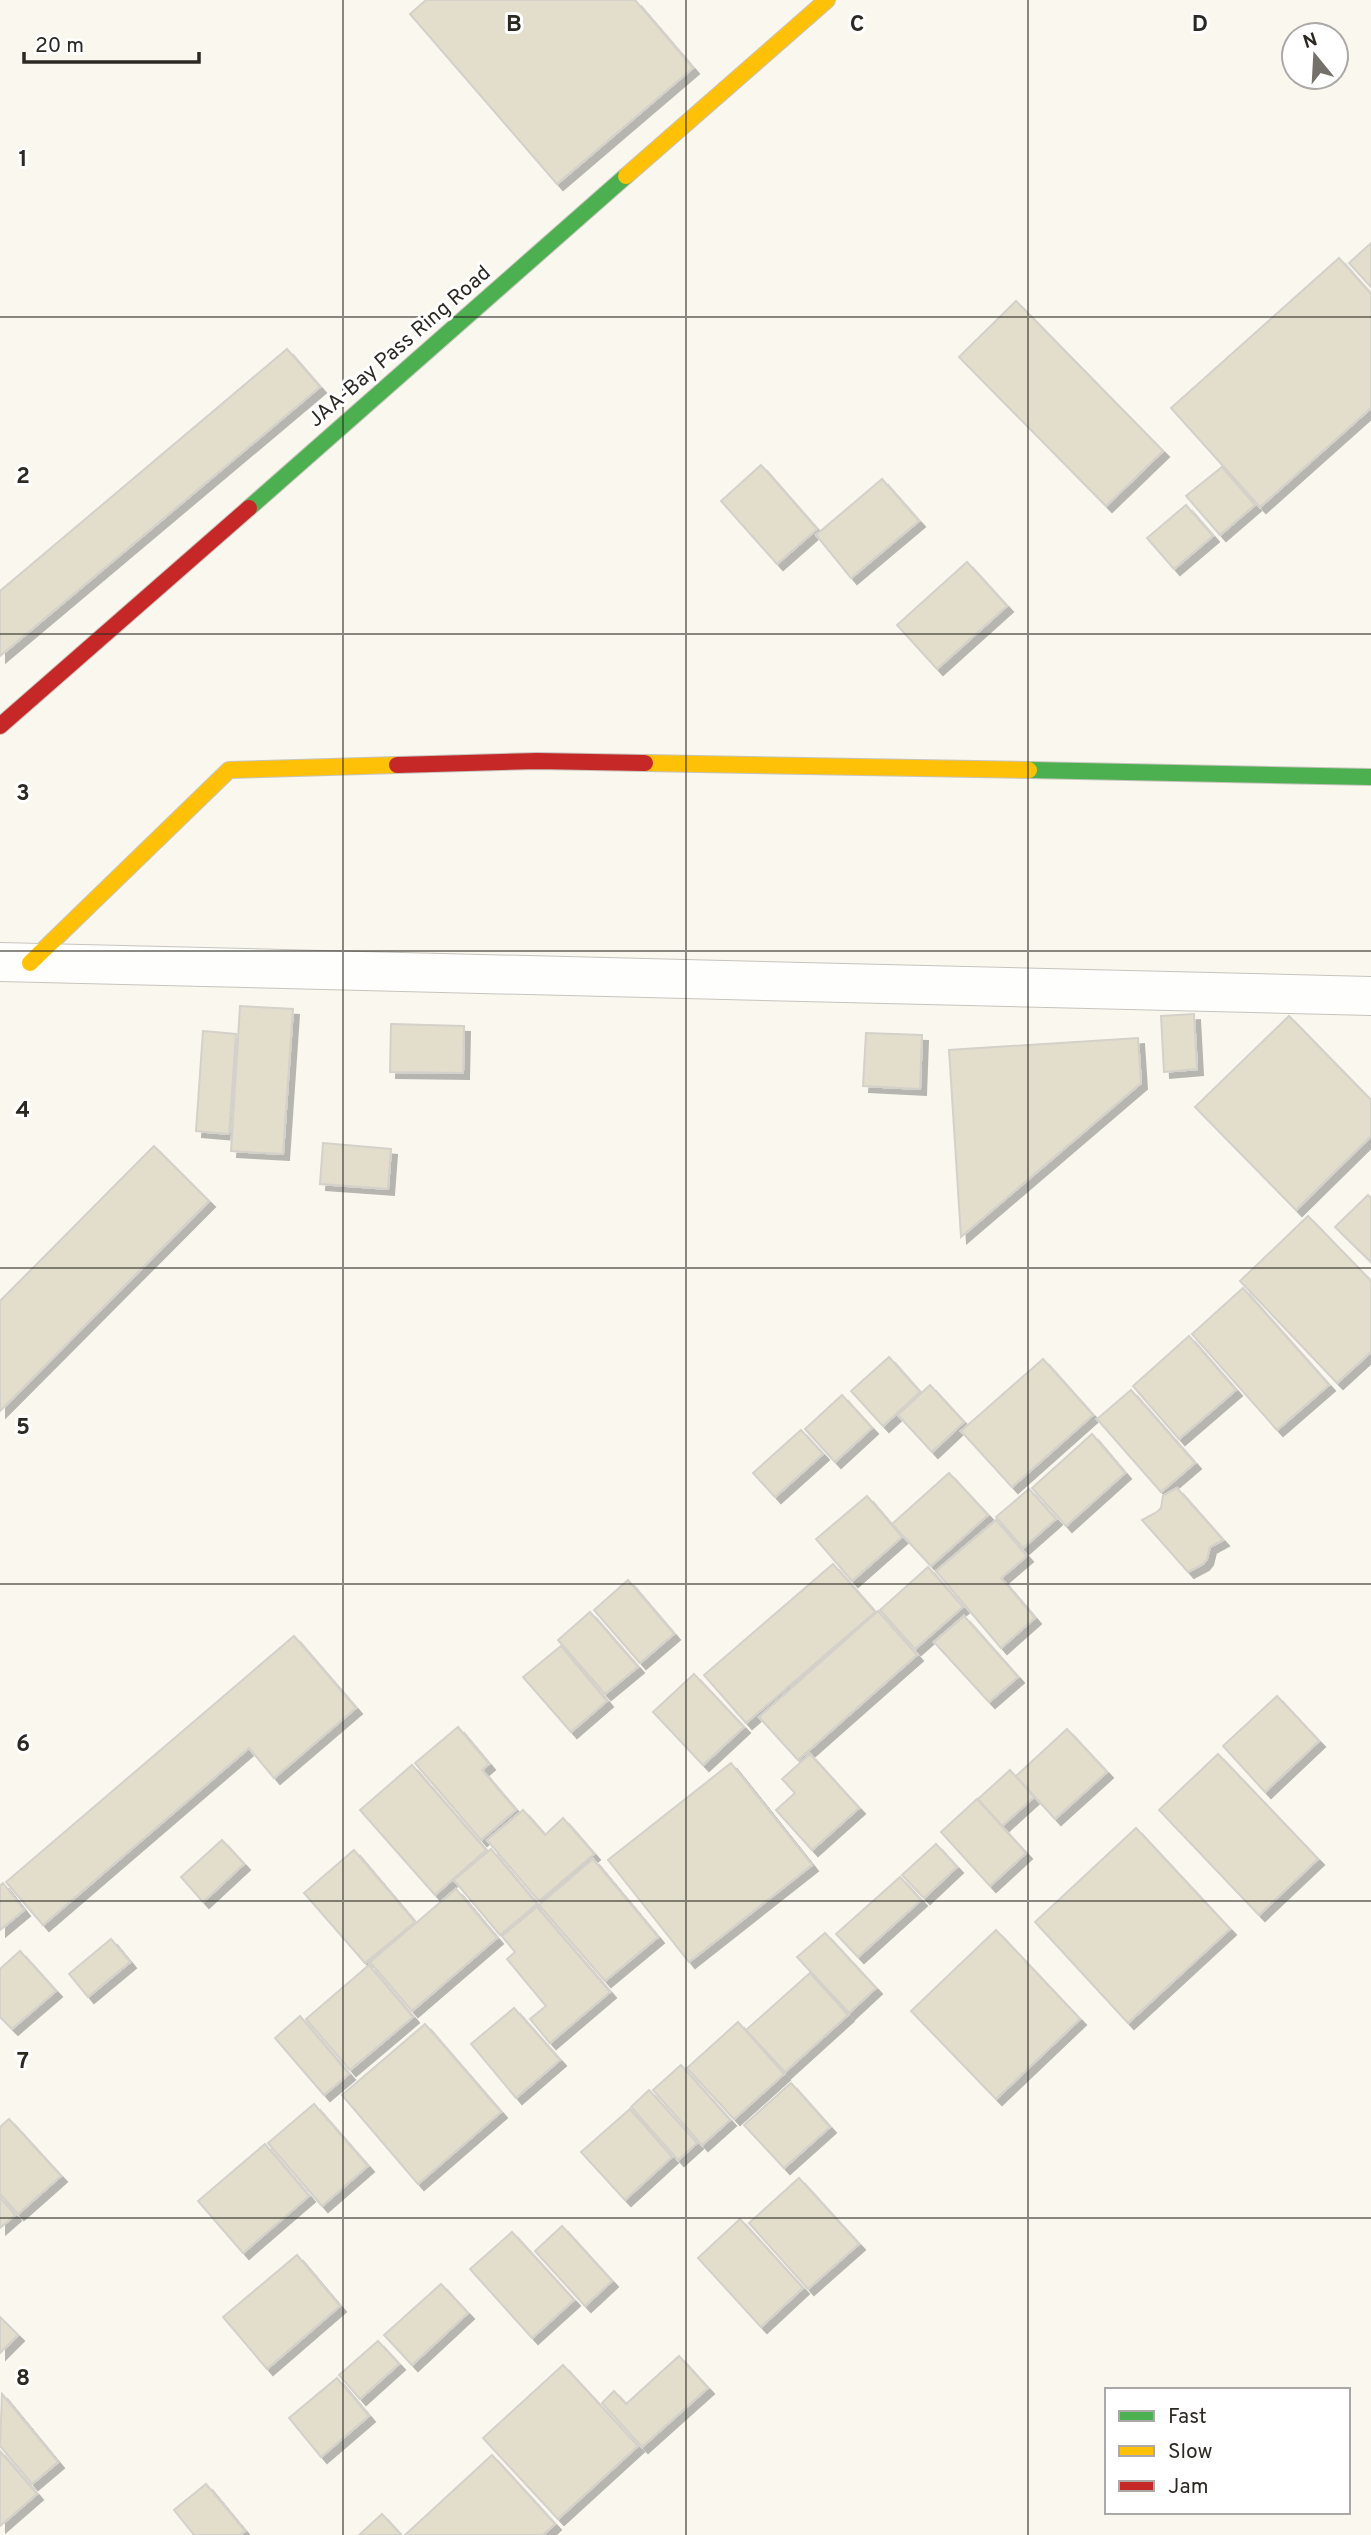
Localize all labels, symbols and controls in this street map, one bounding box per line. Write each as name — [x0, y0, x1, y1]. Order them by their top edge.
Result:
text: B — [506, 11, 522, 40]
text: C — [850, 11, 864, 40]
text: D — [1192, 11, 1208, 40]
scale bar — [24, 21, 200, 65]
north arrow — [1280, 21, 1350, 91]
text: N — [1300, 28, 1321, 55]
text: 20 m — [35, 33, 84, 60]
text: 1 — [18, 146, 28, 175]
street label: JAA-Bay Pass Ring Road — [303, 260, 497, 434]
text: 2 — [16, 463, 30, 492]
text: 3 — [16, 780, 30, 809]
text: 4 — [16, 1097, 30, 1126]
text: 5 — [16, 1414, 30, 1443]
text: 6 — [16, 1731, 30, 1760]
text: 7 — [17, 2048, 29, 2077]
text: 8 — [16, 2365, 30, 2394]
legend — [1105, 2388, 1350, 2514]
text: Fast — [1168, 2404, 1207, 2431]
text: Slow — [1168, 2439, 1213, 2466]
text: Jam — [1168, 2474, 1209, 2501]

